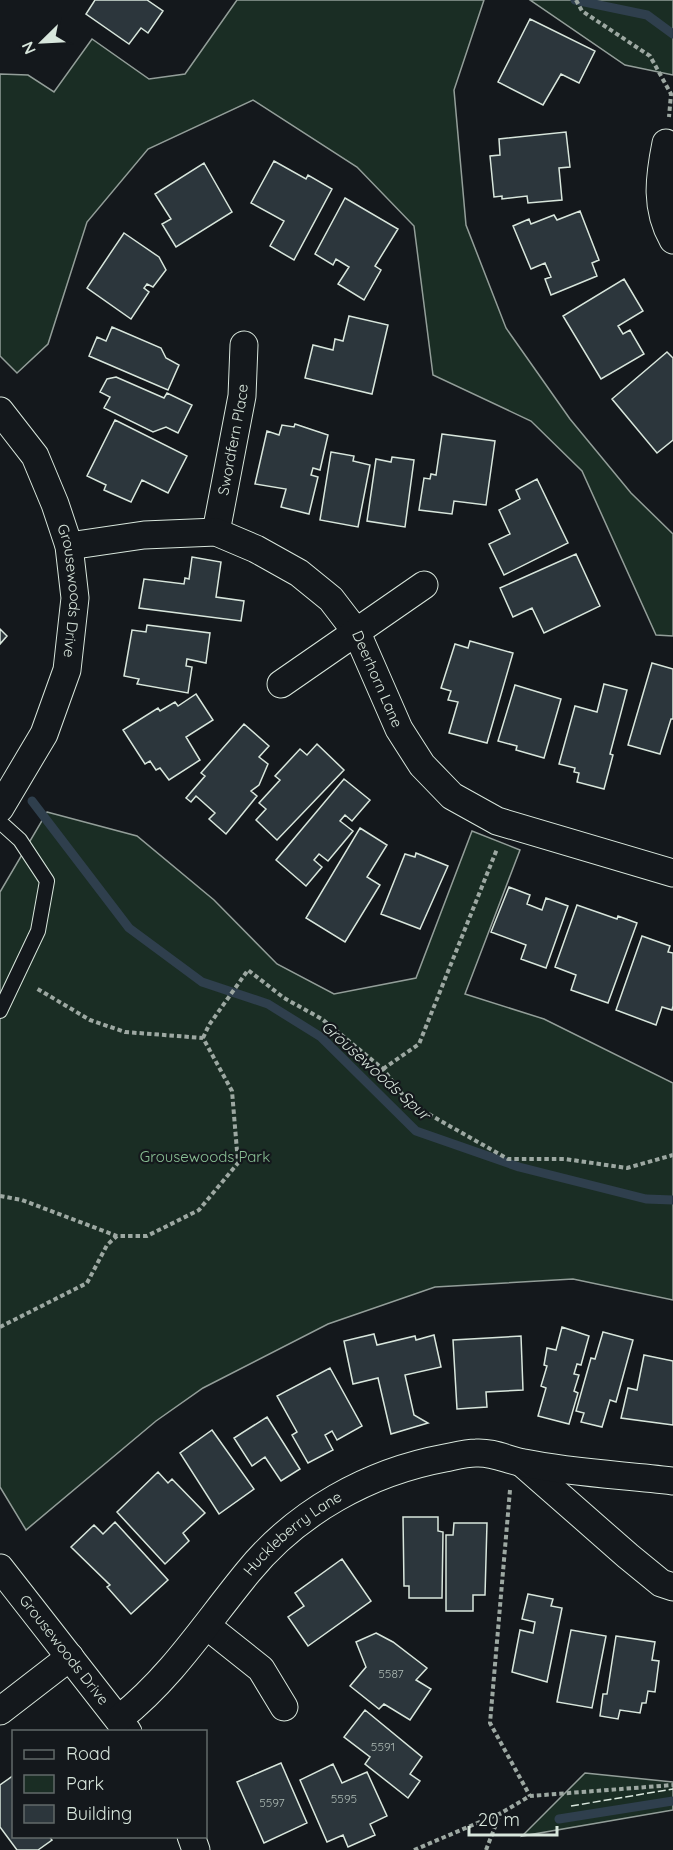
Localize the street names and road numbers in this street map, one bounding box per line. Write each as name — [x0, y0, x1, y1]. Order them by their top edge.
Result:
street label: Swordfern Place — [213, 384, 252, 497]
street label: Grousewoods Drive — [53, 521, 85, 659]
street label: Deerhorn Lane — [348, 628, 407, 730]
street label: Huckleberry Lane — [239, 1487, 345, 1579]
street label: Grousewoods Drive — [15, 1591, 113, 1709]

